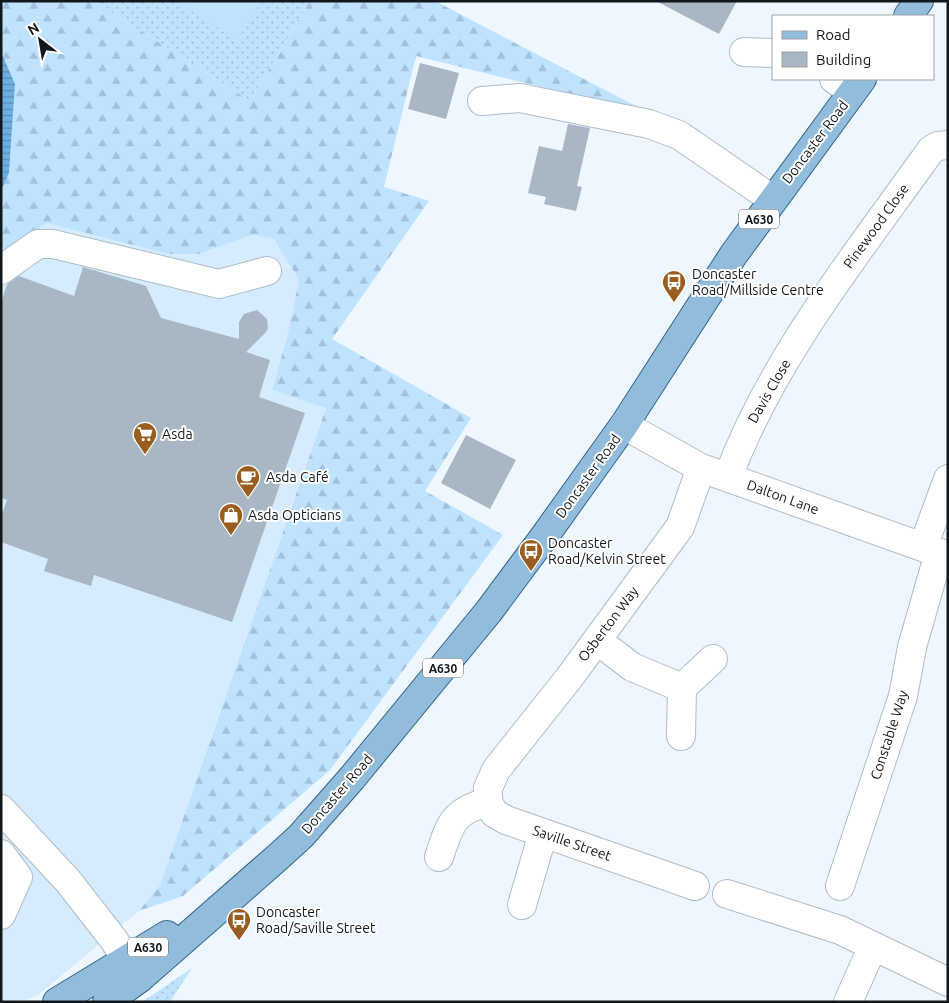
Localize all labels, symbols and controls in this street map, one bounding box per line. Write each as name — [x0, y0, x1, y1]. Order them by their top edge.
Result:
north arrow — [15, 15, 65, 65]
legend — [772, 15, 934, 80]
text: N — [25, 19, 42, 38]
text: Road — [816, 26, 851, 43]
text: Building — [816, 51, 871, 68]
street label: Doncaster Road — [779, 97, 851, 187]
street label: Pinewood Close — [840, 181, 912, 271]
road number: A630 — [739, 210, 779, 228]
place label: Doncaster Road/Millside Centre — [692, 266, 824, 298]
bus stop icon: Doncaster Road/Millside Centre — [661, 269, 687, 303]
street label: Davis Close — [744, 356, 794, 426]
supermarket icon: Asda — [132, 421, 158, 455]
place label: Asda — [162, 426, 193, 442]
street label: Doncaster Road — [552, 431, 624, 521]
cafe icon: Asda Café — [235, 464, 261, 498]
place label: Asda Café — [266, 469, 329, 485]
street label: Dalton Lane — [745, 477, 821, 517]
shop icon: Asda Opticians — [218, 502, 244, 536]
place label: Asda Opticians — [248, 507, 341, 523]
place label: Doncaster Road/Kelvin Street — [548, 535, 666, 567]
bus stop icon: Doncaster Road/Kelvin Street — [518, 538, 544, 572]
street label: Osberton Way — [575, 583, 642, 665]
road number: A630 — [423, 658, 463, 678]
street label: Constable Way — [867, 688, 911, 782]
street label: Doncaster Road — [298, 751, 376, 837]
street label: Saville Street — [531, 822, 614, 864]
place label: Doncaster Road/Saville Street — [256, 904, 376, 936]
bus stop icon: Doncaster Road/Saville Street — [226, 907, 252, 941]
road number: A630 — [128, 938, 168, 956]

